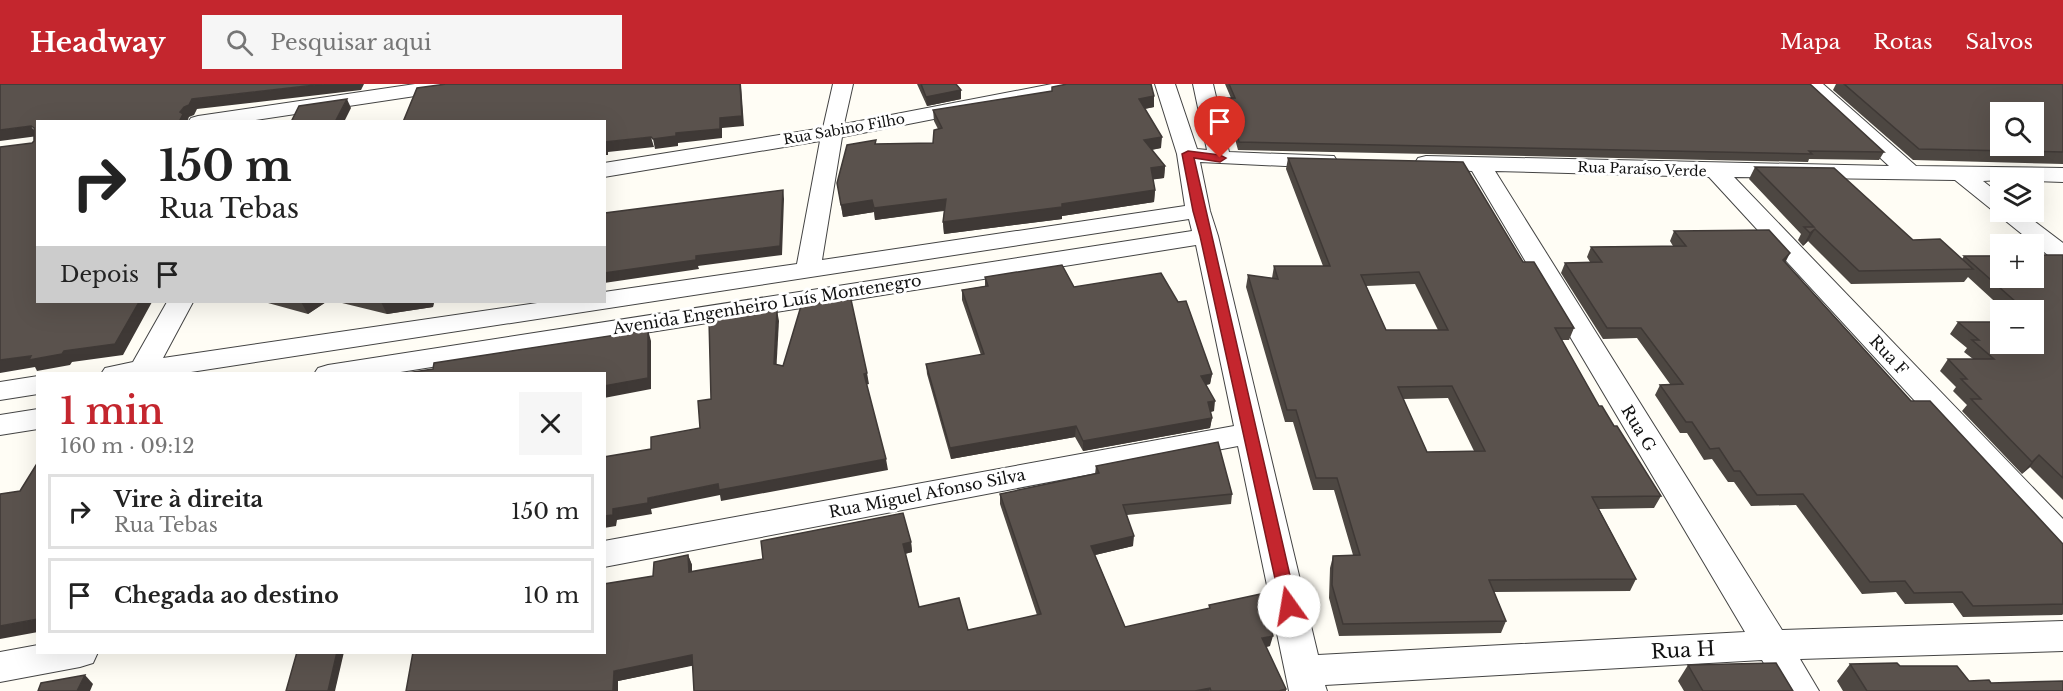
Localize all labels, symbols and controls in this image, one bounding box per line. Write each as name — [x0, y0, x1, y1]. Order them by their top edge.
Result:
search box — [202, 15, 622, 69]
text: Headway — [30, 25, 166, 60]
icon: search — [223, 26, 256, 59]
text: Pesquisar aqui — [271, 29, 431, 56]
text: Mapa — [1780, 29, 1840, 55]
text: Rotas — [1873, 29, 1933, 55]
text: Salvos — [1966, 29, 2033, 55]
pin — [1194, 96, 1245, 158]
map controls — [1990, 102, 2044, 354]
button: search — [1990, 102, 2044, 156]
icon: arrive — [1203, 105, 1236, 138]
street label: Rua Sabino Filho — [782, 109, 906, 149]
text: 150 m — [159, 140, 292, 192]
icon: right — [60, 144, 138, 222]
street label: Rua Paraíso Verde — [1577, 158, 1707, 180]
button: layers — [1990, 168, 2044, 222]
text: Rua Tebas — [159, 192, 299, 225]
button: + — [1990, 234, 2044, 288]
icon: arrive — [151, 258, 184, 291]
text: Depois — [60, 261, 139, 288]
street label: Avenida Engenheiro Luís Montenegro — [610, 270, 923, 338]
button: − — [1990, 300, 2044, 354]
street label: Rua F — [1866, 331, 1913, 379]
text: 1 min — [60, 389, 164, 434]
button: close — [519, 392, 582, 455]
street label: Rua G — [1617, 401, 1661, 455]
text: 160 m · 09:12 — [60, 434, 195, 458]
street label: Rua Miguel Afonso Silva — [827, 464, 1027, 522]
text: Vire à direita — [114, 486, 263, 513]
icon: right — [63, 495, 96, 528]
text: 150 m — [511, 498, 579, 525]
text: Rua Tebas — [114, 513, 218, 537]
position arrow — [1257, 574, 1321, 638]
icon: arrive — [63, 579, 96, 612]
text: Chegada ao destino — [114, 582, 339, 609]
text: 10 m — [524, 582, 579, 609]
street label: Rua H — [1650, 636, 1716, 664]

